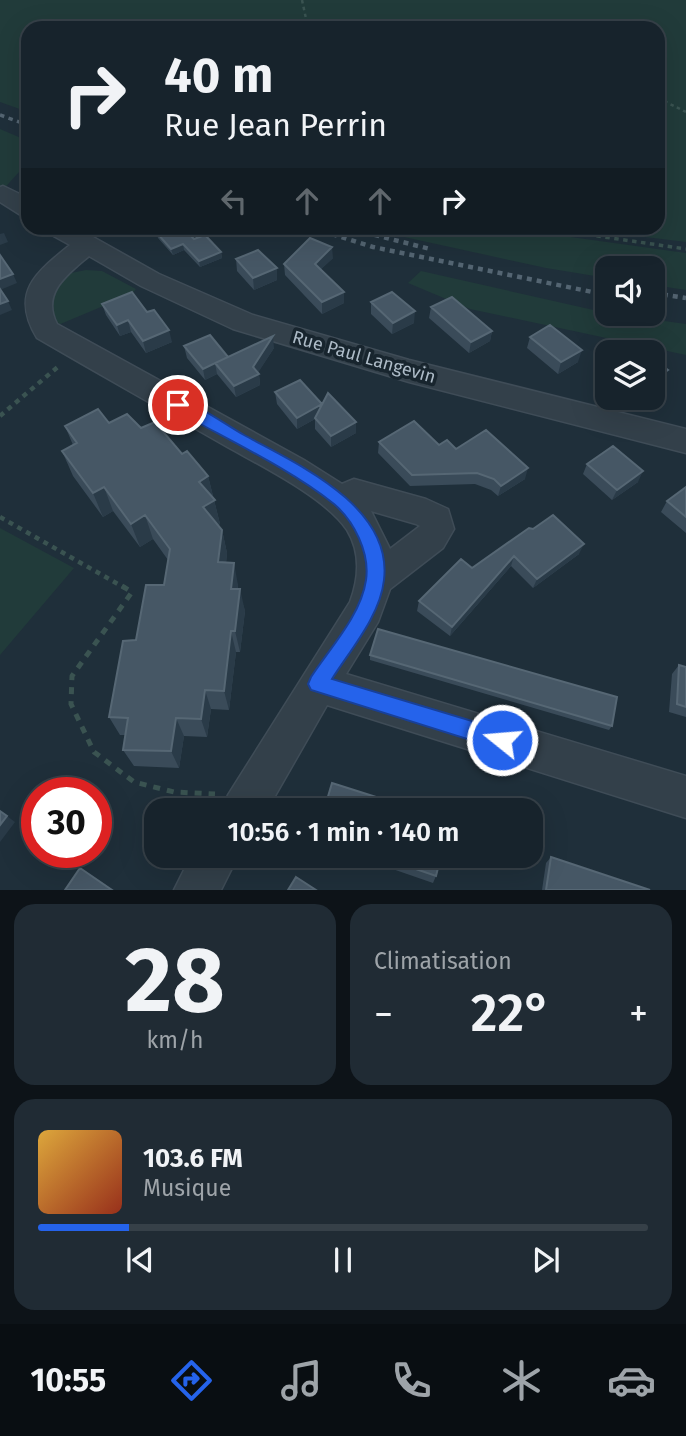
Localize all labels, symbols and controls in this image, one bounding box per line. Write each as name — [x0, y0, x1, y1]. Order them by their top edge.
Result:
text: 40 m — [164, 46, 273, 105]
icon: right — [49, 49, 140, 140]
text: Rue Jean Perrin — [164, 106, 387, 144]
icon: left — [215, 182, 253, 220]
icon: ahead — [288, 182, 326, 220]
icon: ahead — [361, 182, 399, 220]
icon: right — [434, 182, 472, 220]
map controls — [595, 256, 665, 410]
button: sound — [595, 256, 665, 326]
street label: Rue Paul Langevin — [290, 326, 438, 388]
button: layers — [595, 340, 665, 410]
pin — [148, 375, 208, 435]
icon: arrive — [159, 386, 197, 424]
position arrow — [465, 703, 539, 777]
speed limit sign: 30 — [21, 777, 112, 868]
text: 10:56 · 1 min · 140 m — [228, 817, 459, 848]
text: 28 — [125, 926, 225, 1035]
text: Climatisation — [374, 947, 512, 975]
text: 22° — [471, 982, 551, 1045]
text: − — [374, 991, 393, 1037]
text: + — [629, 991, 648, 1037]
text: km/h — [147, 1026, 203, 1054]
text: 103.6 FM — [143, 1143, 243, 1174]
text: Musique — [143, 1174, 231, 1202]
icon: previous — [121, 1241, 159, 1279]
icon: pause — [324, 1241, 362, 1279]
icon: next — [527, 1241, 565, 1279]
icon: directions — [167, 1356, 216, 1405]
icon: music — [277, 1356, 326, 1405]
icon: phone — [387, 1356, 436, 1405]
icon: climate — [497, 1356, 546, 1405]
icon: car — [607, 1356, 656, 1405]
text: 10:55 — [30, 1361, 106, 1399]

